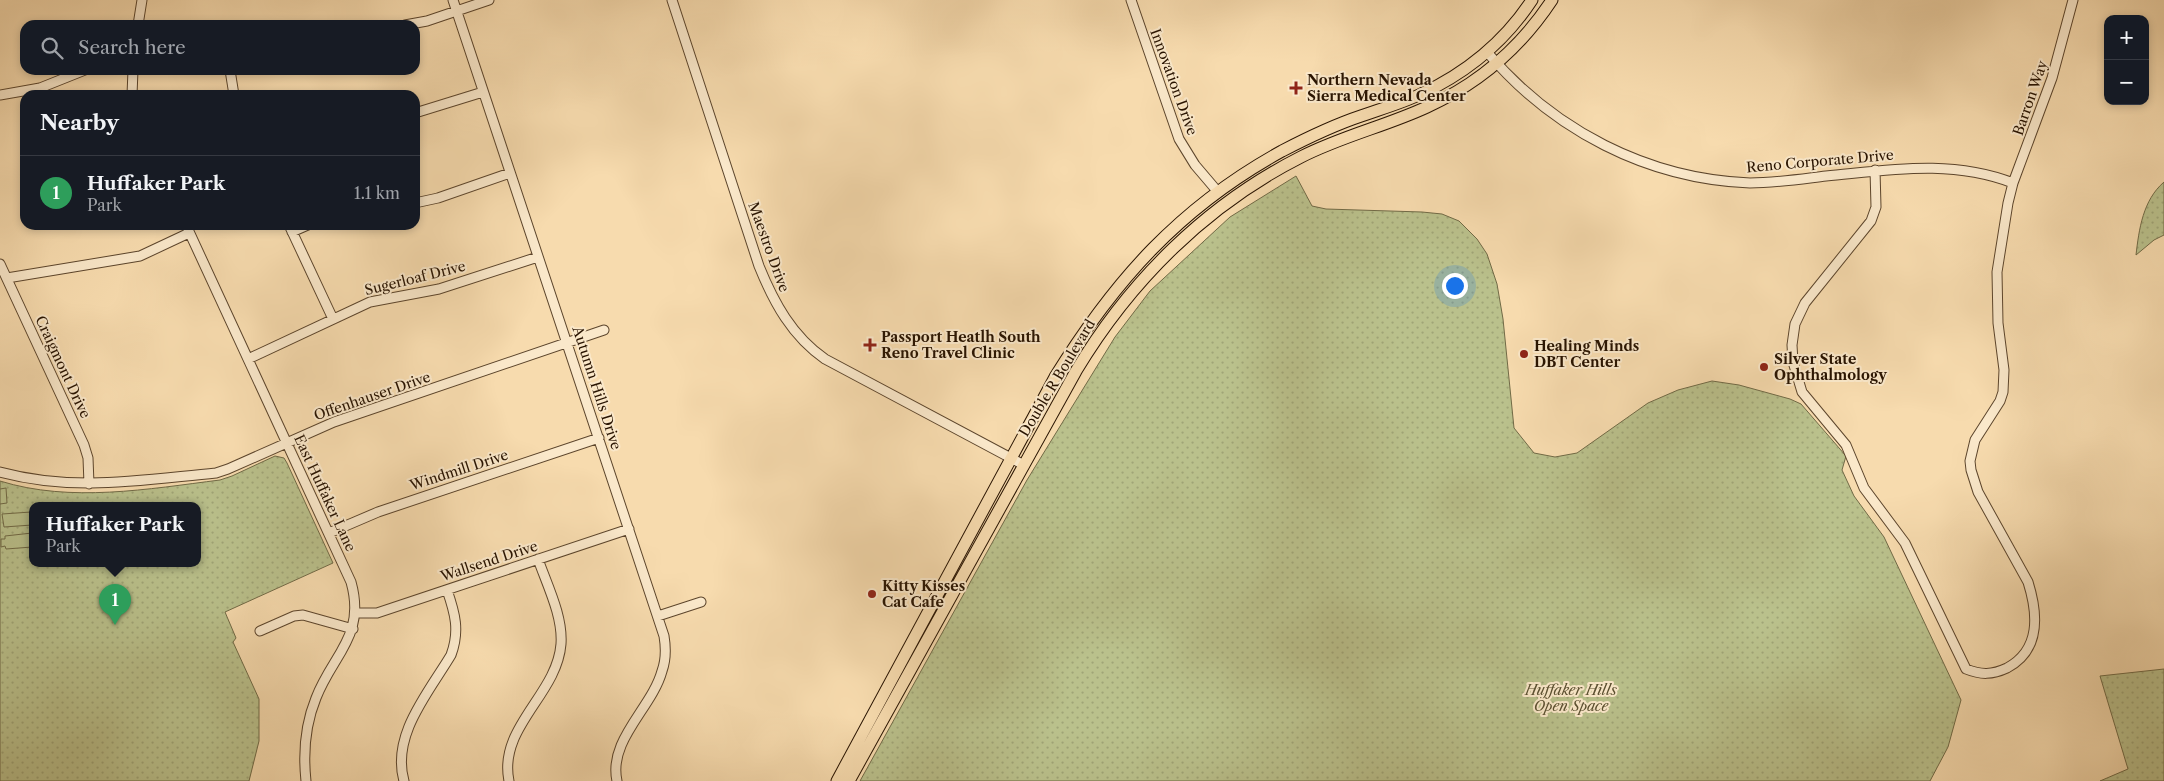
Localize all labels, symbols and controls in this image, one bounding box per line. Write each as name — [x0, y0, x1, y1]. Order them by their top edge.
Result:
map controls — [2104, 15, 2149, 105]
button: + — [2104, 15, 2149, 60]
search box — [20, 20, 420, 75]
street label: Innovation Drive — [1146, 26, 1202, 138]
icon: search — [38, 34, 66, 62]
text: Search here — [78, 36, 186, 59]
street label: Barron Way — [2009, 58, 2051, 138]
button: − — [2104, 60, 2149, 105]
place label: Northern Nevada Sierra Medical Center — [1307, 71, 1466, 105]
marker: Northern Nevada Sierra Medical Center — [1289, 81, 1303, 95]
text: Nearby — [40, 110, 119, 135]
street label: Reno Corporate Drive — [1746, 146, 1895, 176]
text: Huffaker Park — [87, 172, 225, 195]
text: 1 — [52, 183, 60, 203]
text: 1.1 km — [354, 183, 400, 203]
text: Park — [87, 195, 122, 215]
street label: Maestro Drive — [744, 199, 794, 295]
street label: Sugerloaf Drive — [363, 257, 467, 299]
your location — [1442, 273, 1468, 299]
street label: Craigmont Drive — [31, 313, 95, 421]
street label: Double R Boulevard — [1015, 316, 1099, 440]
street label: Autumn Hills Drive — [568, 323, 625, 452]
place label: Passport Heatlh South Reno Travel Clinic — [881, 328, 1041, 362]
place label: Healing Minds DBT Center — [1534, 337, 1639, 371]
marker: Passport Heatlh South Reno Travel Clinic — [863, 338, 877, 352]
marker: Healing Minds DBT Center — [1518, 348, 1530, 360]
place label: Silver State Ophthalmology — [1774, 350, 1887, 384]
marker: Silver State Ophthalmology — [1758, 361, 1770, 373]
street label: Offenhauser Drive — [311, 368, 433, 424]
street label: East Huffaker Lane — [290, 432, 360, 555]
street label: Windmill Drive — [406, 446, 511, 495]
popup — [29, 502, 201, 567]
text: Huffaker Park — [46, 513, 184, 536]
text: Park — [46, 536, 81, 556]
street label: Wallsend Drive — [437, 537, 540, 585]
place label: Kitty Kisses Cat Cafe — [882, 577, 965, 611]
pin: 1 — [99, 584, 131, 625]
marker: Kitty Kisses Cat Cafe — [866, 588, 878, 600]
park label: Huffaker Hills Open Space — [1524, 681, 1618, 715]

